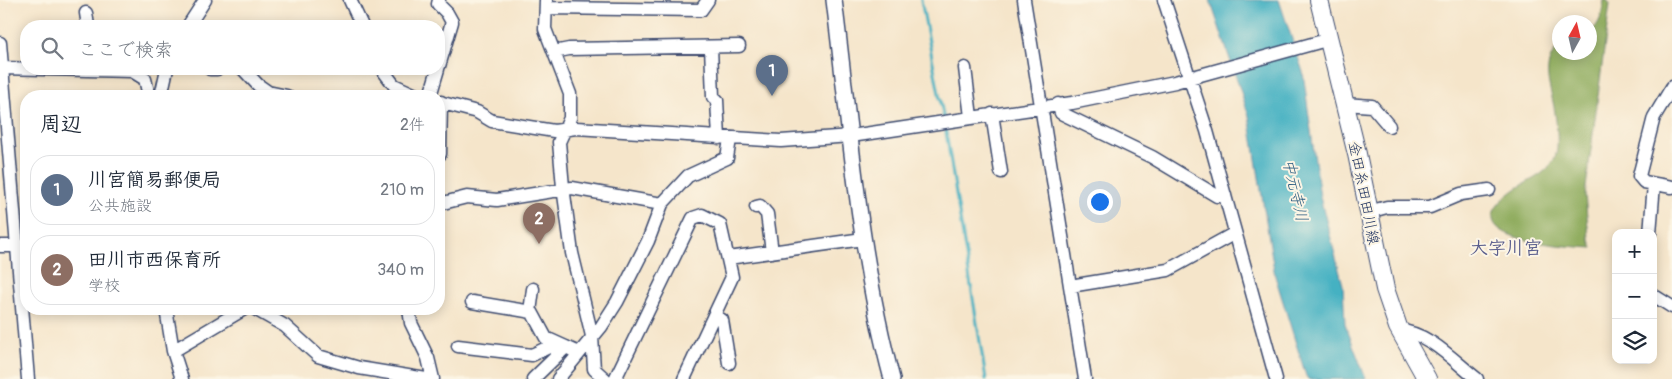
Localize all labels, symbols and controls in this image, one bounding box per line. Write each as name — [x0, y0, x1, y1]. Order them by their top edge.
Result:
north arrow — [1552, 15, 1597, 60]
search box — [20, 20, 445, 75]
icon: search — [38, 34, 66, 62]
text: ここで検索 — [78, 38, 173, 62]
pin: 1 — [756, 55, 788, 96]
text: 周辺 — [40, 111, 82, 138]
text: 2件 — [400, 115, 425, 135]
street label: 金田糸田田川線 — [1344, 140, 1383, 246]
water label: 中元寺川 — [1278, 157, 1312, 224]
text: 川宮簡易郵便局 — [88, 168, 221, 192]
text: 1 — [54, 180, 60, 200]
text: 210 m — [380, 180, 424, 200]
your location — [1087, 189, 1113, 215]
text: 公共施設 — [88, 196, 152, 216]
pin: 2 — [523, 203, 555, 244]
map controls — [1612, 229, 1657, 364]
button: + — [1612, 229, 1657, 274]
district label: 大字川宮 — [1470, 237, 1542, 260]
text: 田川市西保育所 — [88, 248, 221, 272]
text: 2 — [53, 260, 61, 280]
text: 340 m — [377, 260, 424, 280]
button: − — [1612, 274, 1657, 319]
text: 学校 — [88, 276, 120, 296]
button: layers — [1612, 319, 1657, 364]

